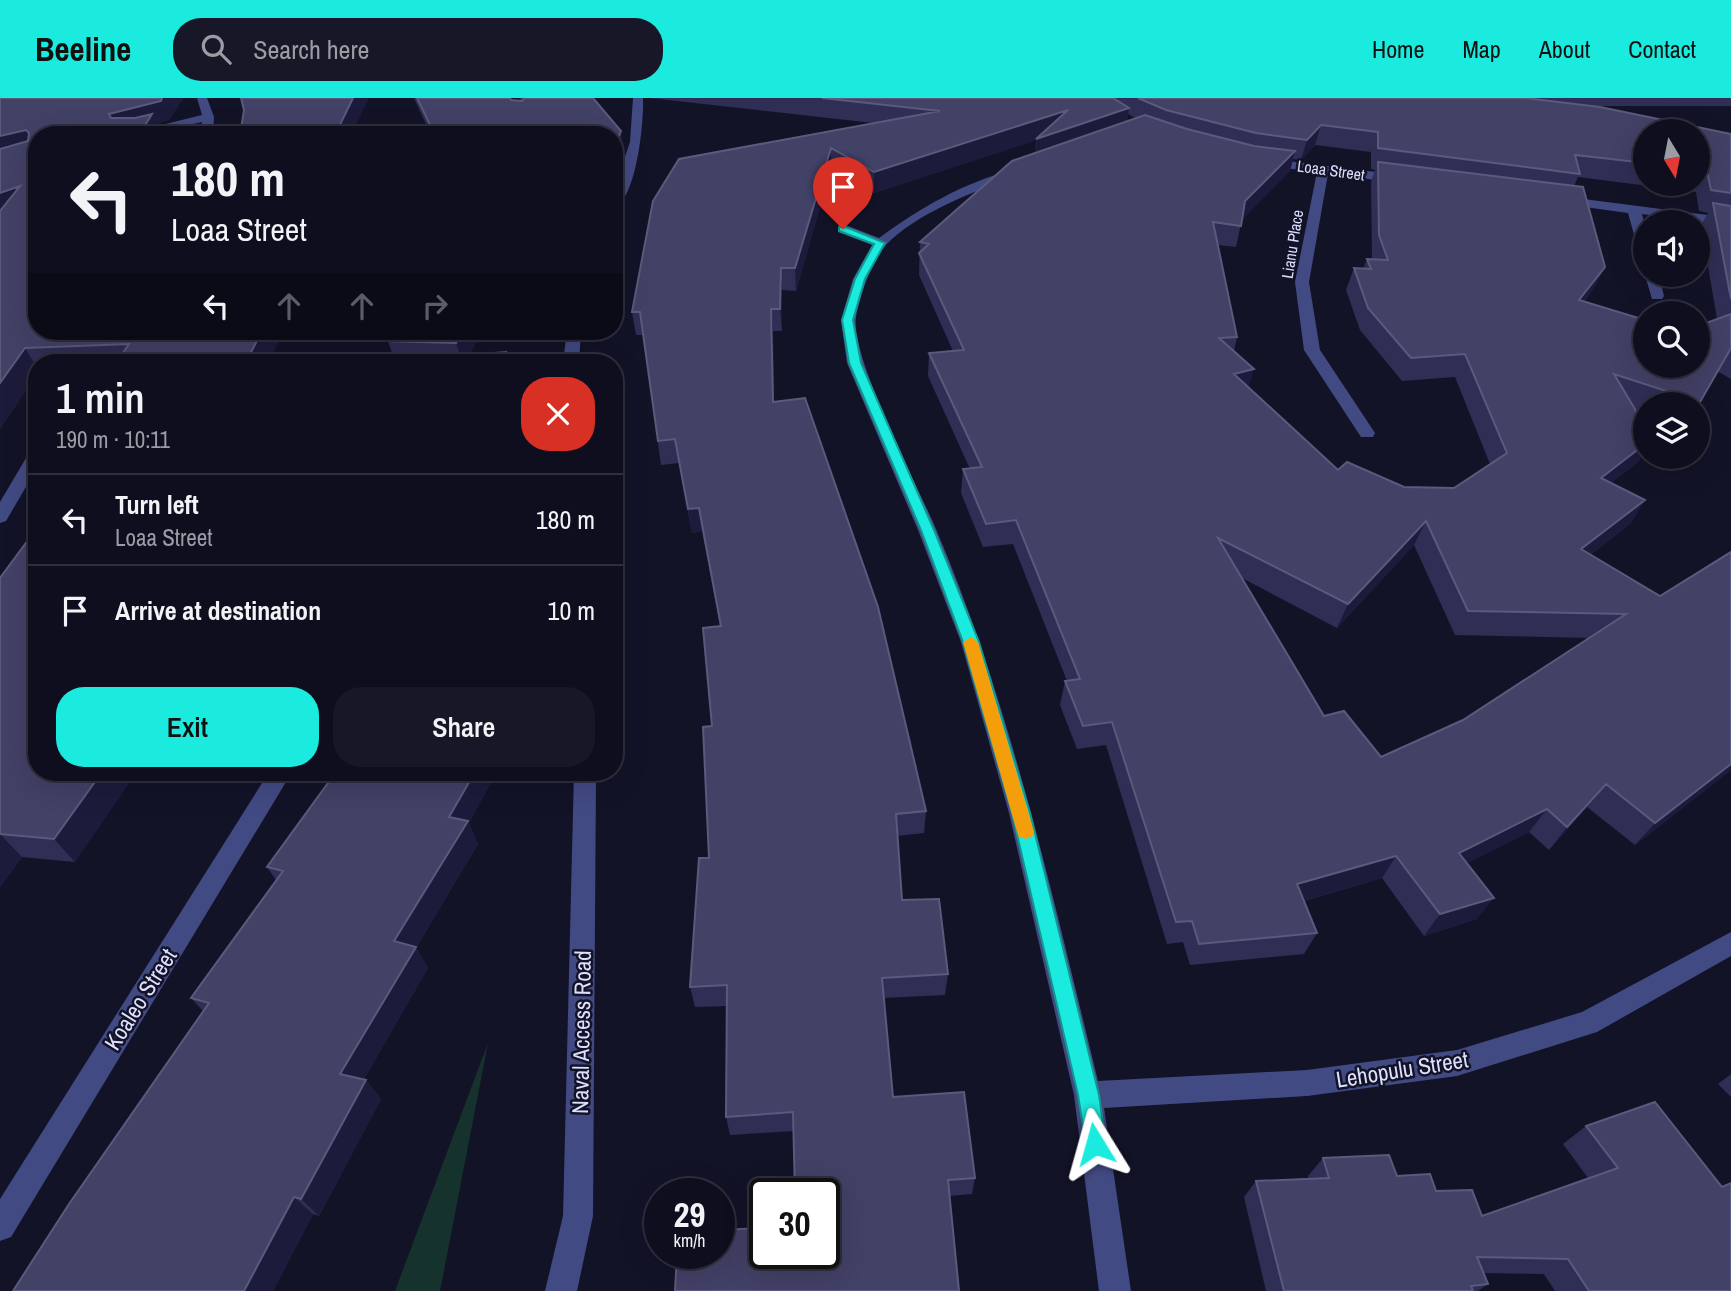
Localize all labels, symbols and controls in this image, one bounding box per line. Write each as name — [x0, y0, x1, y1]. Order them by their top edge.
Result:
search box — [173, 18, 663, 81]
text: Beeline — [35, 27, 131, 71]
icon: search — [197, 30, 235, 68]
text: Search here — [253, 32, 369, 67]
text: Home — [1372, 33, 1424, 65]
text: Map — [1462, 33, 1501, 65]
text: About — [1539, 33, 1590, 65]
text: Contact — [1628, 33, 1696, 65]
north arrow — [1633, 119, 1710, 196]
map controls — [1633, 119, 1710, 469]
text: 180 m — [171, 145, 285, 211]
icon: left — [56, 154, 147, 245]
street label: Loaa Street — [1296, 154, 1366, 186]
pin — [813, 157, 873, 229]
icon: arrive — [824, 168, 862, 206]
text: Loaa Street — [171, 208, 307, 251]
street label: Lianu Place — [1276, 208, 1308, 280]
button: sound — [1633, 210, 1710, 287]
icon: left — [197, 287, 235, 325]
icon: ahead — [270, 287, 308, 325]
icon: ahead — [343, 287, 381, 325]
icon: right — [416, 287, 454, 325]
button: search — [1633, 301, 1710, 378]
text: 1 min — [56, 370, 145, 426]
button: close — [521, 377, 595, 451]
button: layers — [1633, 392, 1710, 469]
text: 190 m · 10:11 — [56, 424, 170, 455]
text: Turn left — [115, 487, 199, 522]
icon: left — [56, 501, 94, 539]
text: 180 m — [536, 502, 595, 537]
text: Loaa Street — [115, 522, 213, 553]
icon: arrive — [56, 592, 94, 630]
text: Arrive at destination — [115, 593, 321, 628]
text: 10 m — [548, 593, 595, 628]
button: Exit — [56, 687, 319, 767]
button: Share — [333, 687, 595, 767]
street label: Koaleo Street — [97, 942, 183, 1056]
street label: Naval Access Road — [564, 950, 598, 1114]
street label: Lehopulu Street — [1334, 1043, 1470, 1095]
position arrow — [1058, 1107, 1132, 1181]
speed limit sign: 30 — [749, 1178, 840, 1269]
text: 29 — [674, 1191, 705, 1238]
text: km/h — [674, 1228, 706, 1253]

